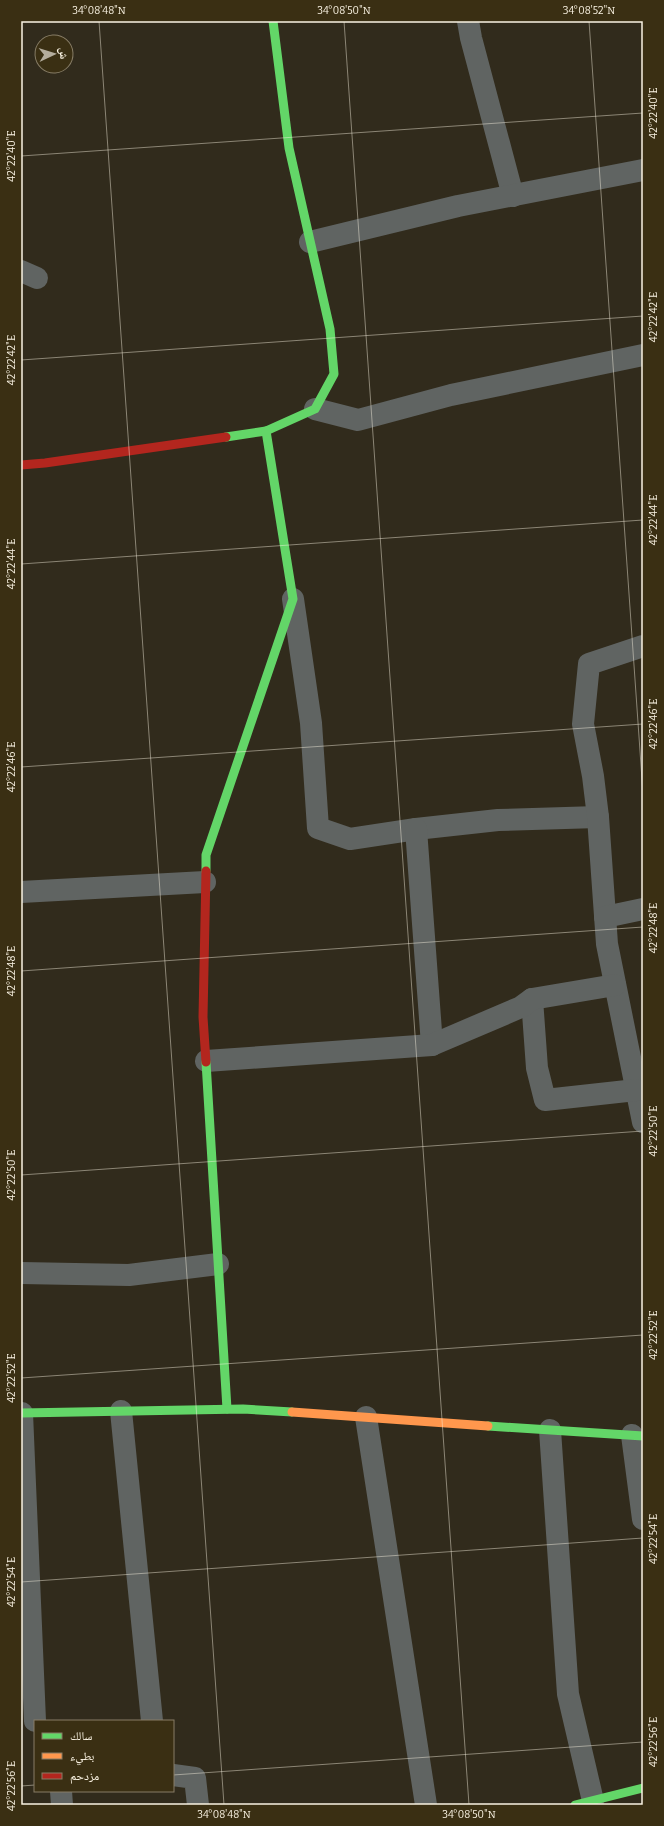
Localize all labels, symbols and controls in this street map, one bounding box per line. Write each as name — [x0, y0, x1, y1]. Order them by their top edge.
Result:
text: 34°08'48"N — [72, 5, 126, 17]
text: 34°08'50"N — [317, 5, 371, 17]
text: 34°08'52"N — [563, 5, 615, 17]
north arrow — [34, 34, 74, 74]
text: ش — [56, 47, 70, 60]
text: 42°22'40"E — [648, 87, 660, 139]
text: 42°22'40"E — [6, 130, 18, 182]
text: 42°22'42"E — [648, 292, 660, 342]
text: 42°22'42"E — [6, 335, 18, 385]
text: 42°22'44"E — [648, 495, 660, 545]
text: 42°22'44"E — [6, 539, 18, 589]
text: 42°22'46"E — [648, 699, 660, 749]
text: 42°22'46"E — [6, 742, 18, 792]
text: 42°22'48"E — [648, 903, 660, 953]
text: 42°22'48"E — [6, 946, 18, 996]
text: 42°22'50"E — [648, 1106, 660, 1156]
text: 42°22'50"E — [6, 1150, 18, 1200]
text: 42°22'52"E — [648, 1310, 660, 1360]
text: 42°22'52"E — [6, 1353, 18, 1403]
text: 42°22'54"E — [648, 1514, 660, 1564]
text: 42°22'54"E — [6, 1557, 18, 1607]
text: 42°22'56"E — [648, 1717, 660, 1767]
legend — [34, 1720, 174, 1792]
text: سالك — [70, 1729, 92, 1743]
text: بطيء — [70, 1749, 94, 1766]
text: 42°22'56"E — [6, 1761, 18, 1811]
text: مزدحم — [70, 1769, 99, 1784]
text: 34°08'48"N — [197, 1809, 251, 1821]
text: 34°08'50"N — [442, 1809, 496, 1821]

